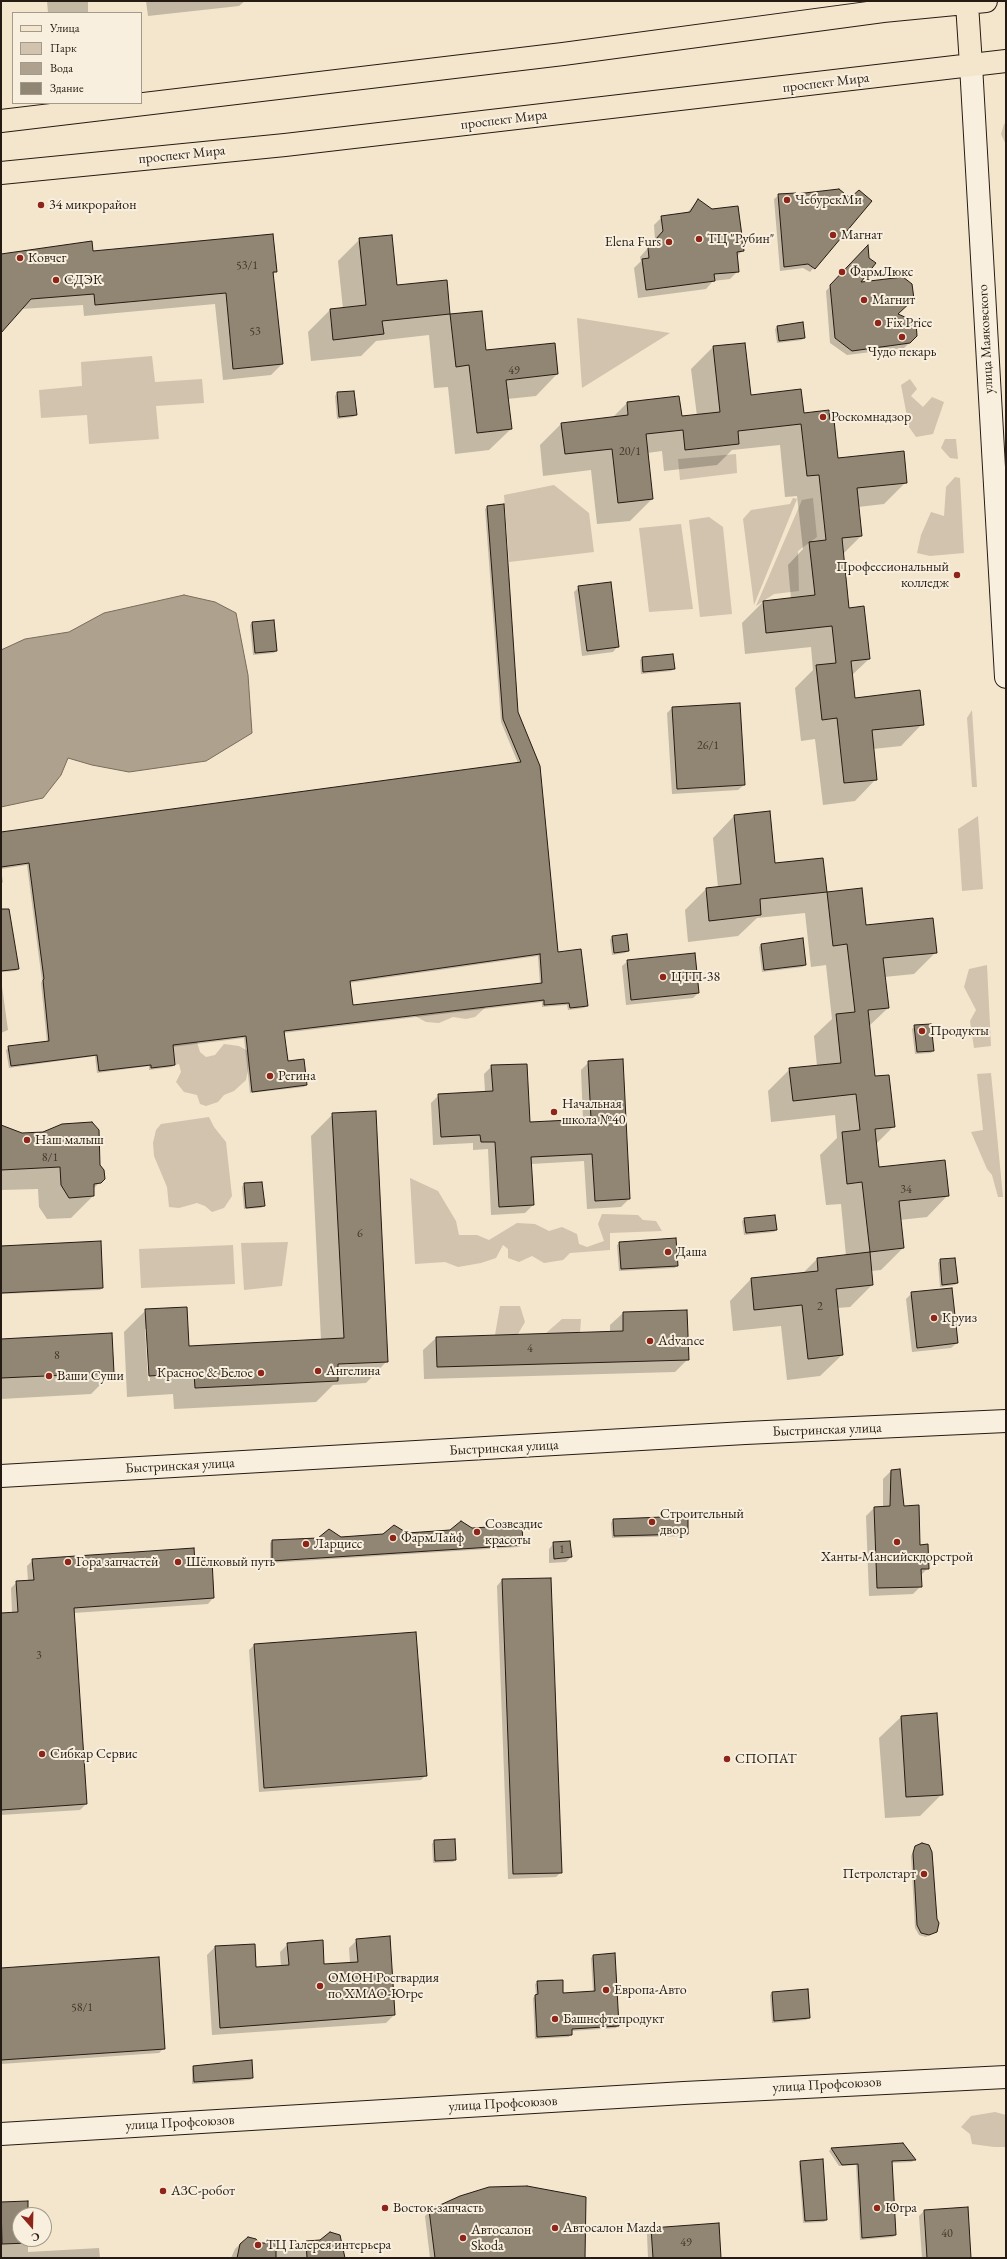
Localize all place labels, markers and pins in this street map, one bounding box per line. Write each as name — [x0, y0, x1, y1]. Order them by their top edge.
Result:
place label: ЧебурекМи — [795, 192, 862, 208]
marker: ЧебурекМи — [782, 195, 792, 205]
place label: 34 микрорайон — [49, 197, 136, 213]
marker: 34 микрорайон — [36, 200, 46, 210]
place label: Магнат — [841, 227, 882, 243]
marker: Магнат — [828, 230, 838, 240]
place label: ТЦ "Рубин" — [707, 231, 774, 247]
place label: Elena Furs — [605, 234, 661, 250]
marker: ТЦ "Рубин" — [694, 234, 704, 244]
marker: Elena Furs — [664, 237, 674, 247]
place label: Ковчег — [28, 250, 66, 266]
marker: Ковчег — [15, 253, 25, 263]
place label: ФармЛюкс — [850, 264, 913, 280]
marker: ФармЛюкс — [837, 267, 847, 277]
place label: СДЭК — [64, 272, 102, 288]
marker: СДЭК — [51, 275, 61, 285]
place label: Магнит — [872, 292, 915, 308]
marker: Магнит — [859, 295, 869, 305]
place label: Fix Price — [886, 315, 932, 331]
marker: Fix Price — [873, 318, 883, 328]
marker: Чудо пекарь — [897, 332, 907, 342]
place label: Чудо пекарь — [868, 344, 936, 360]
place label: Роскомнадзор — [831, 409, 911, 425]
marker: Роскомнадзор — [818, 412, 828, 422]
place label: Профессиональный колледж — [836, 559, 949, 592]
marker: Профессиональный колледж — [952, 570, 962, 580]
place label: ЦТП-38 — [671, 969, 720, 985]
marker: ЦТП-38 — [658, 972, 668, 982]
place label: Продукты — [930, 1023, 989, 1039]
marker: Продукты — [917, 1026, 927, 1036]
place label: Регина — [278, 1068, 316, 1084]
marker: Регина — [265, 1071, 275, 1081]
place label: Начальная школа №40 — [562, 1096, 625, 1128]
marker: Начальная школа №40 — [549, 1107, 559, 1117]
place label: Наш малыш — [35, 1132, 104, 1148]
marker: Наш малыш — [22, 1135, 32, 1145]
place label: Даша — [676, 1244, 707, 1260]
marker: Даша — [663, 1247, 673, 1257]
place label: Круиз — [942, 1310, 977, 1326]
marker: Круиз — [929, 1313, 939, 1323]
place label: Advance — [658, 1333, 705, 1349]
marker: Advance — [645, 1336, 655, 1346]
place label: Ангелина — [326, 1363, 380, 1379]
place label: Красное & Белое — [157, 1365, 253, 1381]
marker: Ангелина — [313, 1366, 323, 1376]
place label: Ваши Суши — [57, 1368, 124, 1384]
marker: Красное & Белое — [256, 1368, 266, 1378]
marker: Ваши Суши — [44, 1371, 54, 1381]
place label: Строительный двор — [660, 1506, 744, 1538]
place label: Созвездие красоты — [485, 1516, 543, 1548]
marker: Строительный двор — [647, 1517, 657, 1527]
marker: Созвездие красоты — [472, 1527, 482, 1537]
place label: ФармЛайф — [401, 1530, 464, 1546]
marker: ФармЛайф — [388, 1533, 398, 1543]
place label: Ларцисс — [314, 1536, 363, 1552]
marker: Ханты-Мансийскдорстрой — [892, 1537, 902, 1547]
marker: Ларцисс — [301, 1539, 311, 1549]
place label: Ханты-Мансийскдорстрой — [821, 1549, 973, 1565]
place label: Гора запчастей — [76, 1554, 158, 1570]
place label: Шёлковый путь — [186, 1554, 275, 1570]
marker: Гора запчастей — [63, 1557, 73, 1567]
marker: Шёлковый путь — [173, 1557, 183, 1567]
place label: Сибкар Сервис — [50, 1746, 138, 1762]
marker: Сибкар Сервис — [37, 1749, 47, 1759]
place label: СПОПАТ — [735, 1751, 797, 1767]
marker: СПОПАТ — [722, 1754, 732, 1764]
place label: Петролстарт — [843, 1866, 916, 1882]
marker: Петролстарт — [919, 1869, 929, 1879]
place label: ОМОН Росгвардия по ХМАО-Югре — [328, 1970, 439, 2002]
marker: ОМОН Росгвардия по ХМАО-Югре — [315, 1981, 325, 1991]
place label: Европа-Авто — [614, 1982, 687, 1998]
marker: Европа-Авто — [601, 1985, 611, 1995]
place label: Башнефтепродукт — [563, 2011, 664, 2027]
marker: Башнефтепродукт — [550, 2014, 560, 2024]
place label: АЗС-робот — [171, 2183, 235, 2199]
marker: АЗС-робот — [158, 2186, 168, 2196]
place label: Восток-запчасть — [393, 2200, 484, 2216]
place label: Югра — [885, 2200, 917, 2216]
marker: Восток-запчасть — [380, 2203, 390, 2213]
marker: Югра — [872, 2203, 882, 2213]
place label: Автосалон Mazda — [563, 2220, 662, 2236]
place label: Автосалон Skoda — [471, 2222, 531, 2254]
marker: Автосалон Mazda — [550, 2223, 560, 2233]
marker: Автосалон Skoda — [458, 2233, 468, 2243]
place label: ТЦ Галерея интерьера — [266, 2237, 391, 2253]
marker: ТЦ Галерея интерьера — [253, 2240, 263, 2250]

